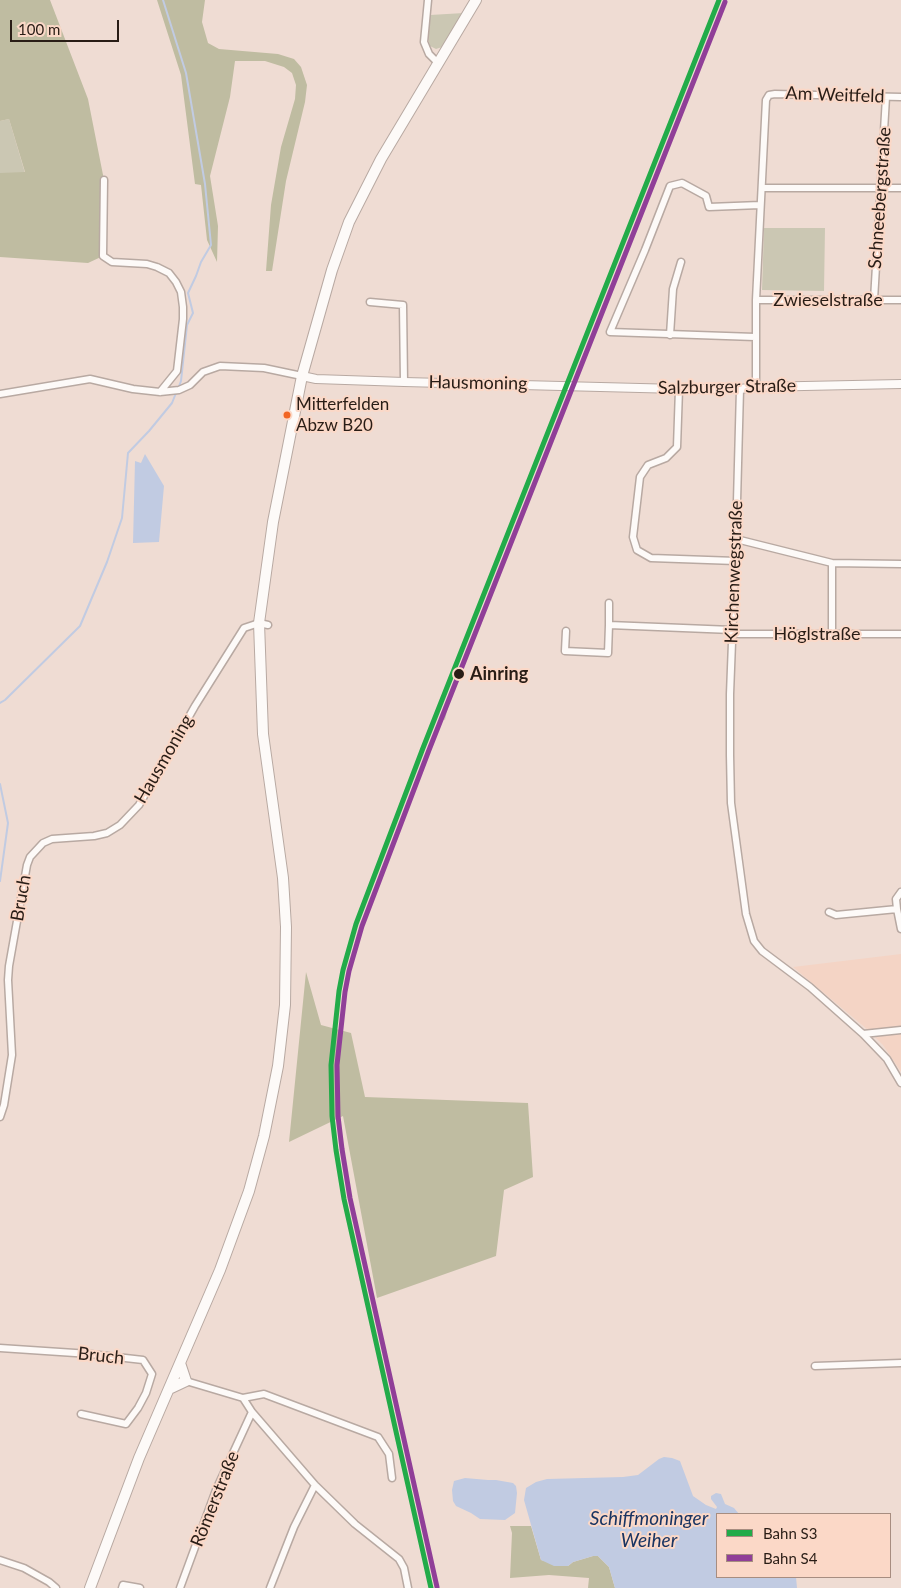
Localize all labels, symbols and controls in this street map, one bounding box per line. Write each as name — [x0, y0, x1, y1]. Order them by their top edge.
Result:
scale bar — [12, 10, 121, 42]
text: 100 m — [18, 20, 60, 38]
street label: Am Weitfeld — [785, 82, 885, 108]
street label: Schneebergstraße — [864, 126, 896, 270]
street label: Zwieselstraße — [773, 289, 883, 311]
street label: Hausmoning — [428, 371, 528, 395]
street label: Salzburger Straße — [658, 375, 796, 399]
place label: Mitterfelden Abzw B20 — [296, 395, 389, 435]
marker: Mitterfelden Abzw B20 — [282, 410, 292, 420]
street label: Kirchenwegstraße — [721, 500, 747, 644]
street label: Höglstraße — [774, 623, 860, 645]
place label: Ainring — [470, 663, 528, 685]
marker: Ainring — [452, 667, 466, 681]
street label: Hausmoning — [130, 711, 198, 807]
street label: Bruch — [6, 873, 36, 923]
street label: Bruch — [77, 1343, 125, 1369]
street label: Römerstraße — [186, 1448, 244, 1550]
water label: Schiffmoninger Weiher — [590, 1508, 708, 1552]
legend — [716, 1513, 891, 1578]
text: Bahn S3 — [763, 1524, 817, 1542]
text: Bahn S4 — [763, 1549, 817, 1567]

